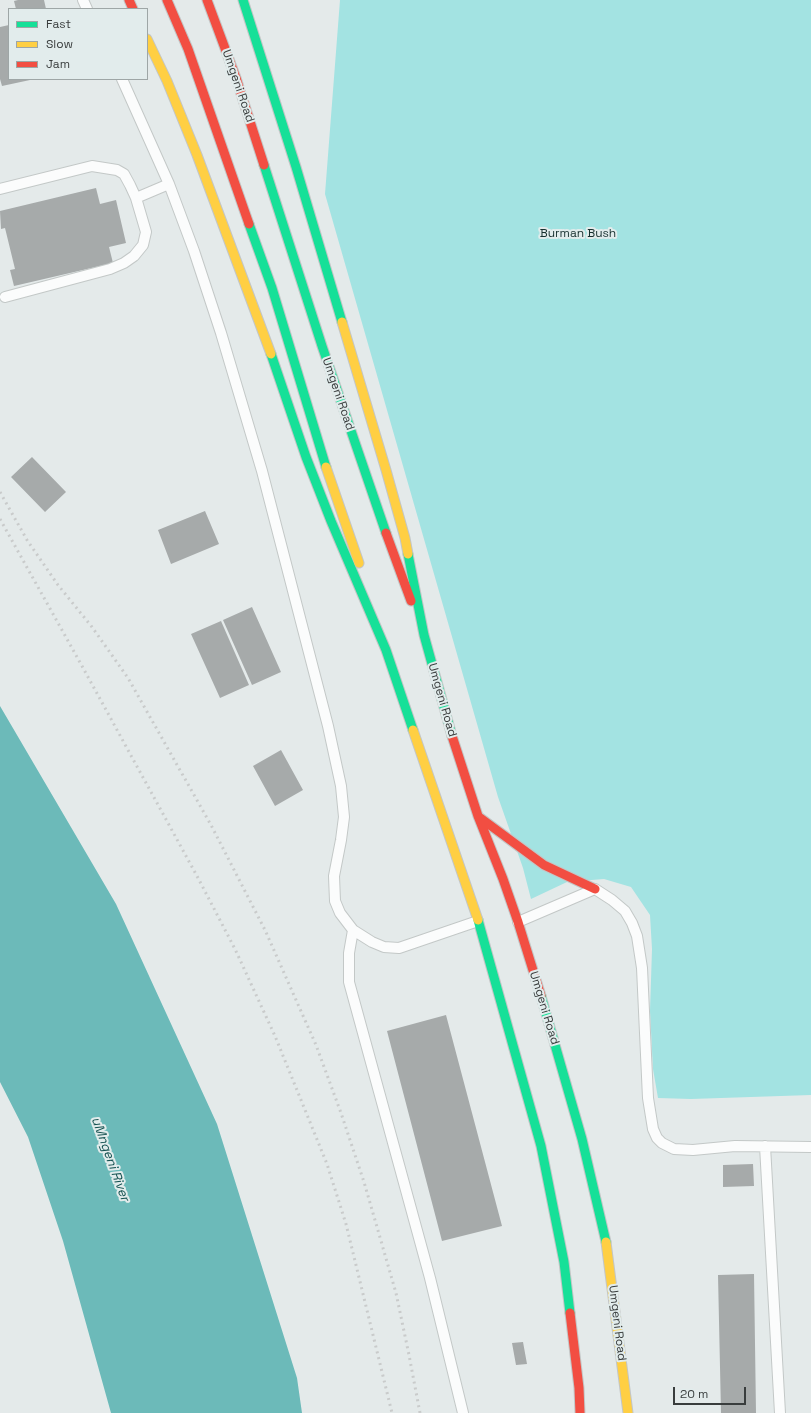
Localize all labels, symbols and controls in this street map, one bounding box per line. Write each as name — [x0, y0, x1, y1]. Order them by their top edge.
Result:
legend — [8, 8, 148, 80]
text: Fast — [46, 16, 71, 32]
text: Slow — [46, 36, 73, 52]
street label: Umgeni Road — [219, 48, 257, 124]
text: Jam — [46, 56, 70, 72]
park label: Burman Bush — [540, 227, 616, 241]
street label: Umgeni Road — [319, 356, 357, 432]
street label: Umgeni Road — [425, 662, 459, 738]
street label: Umgeni Road — [526, 970, 562, 1046]
water label: uMngeni River — [88, 1115, 132, 1203]
street label: Umgeni Road — [605, 1284, 629, 1362]
scale bar — [675, 1379, 748, 1405]
text: 20 m — [680, 1386, 708, 1402]

